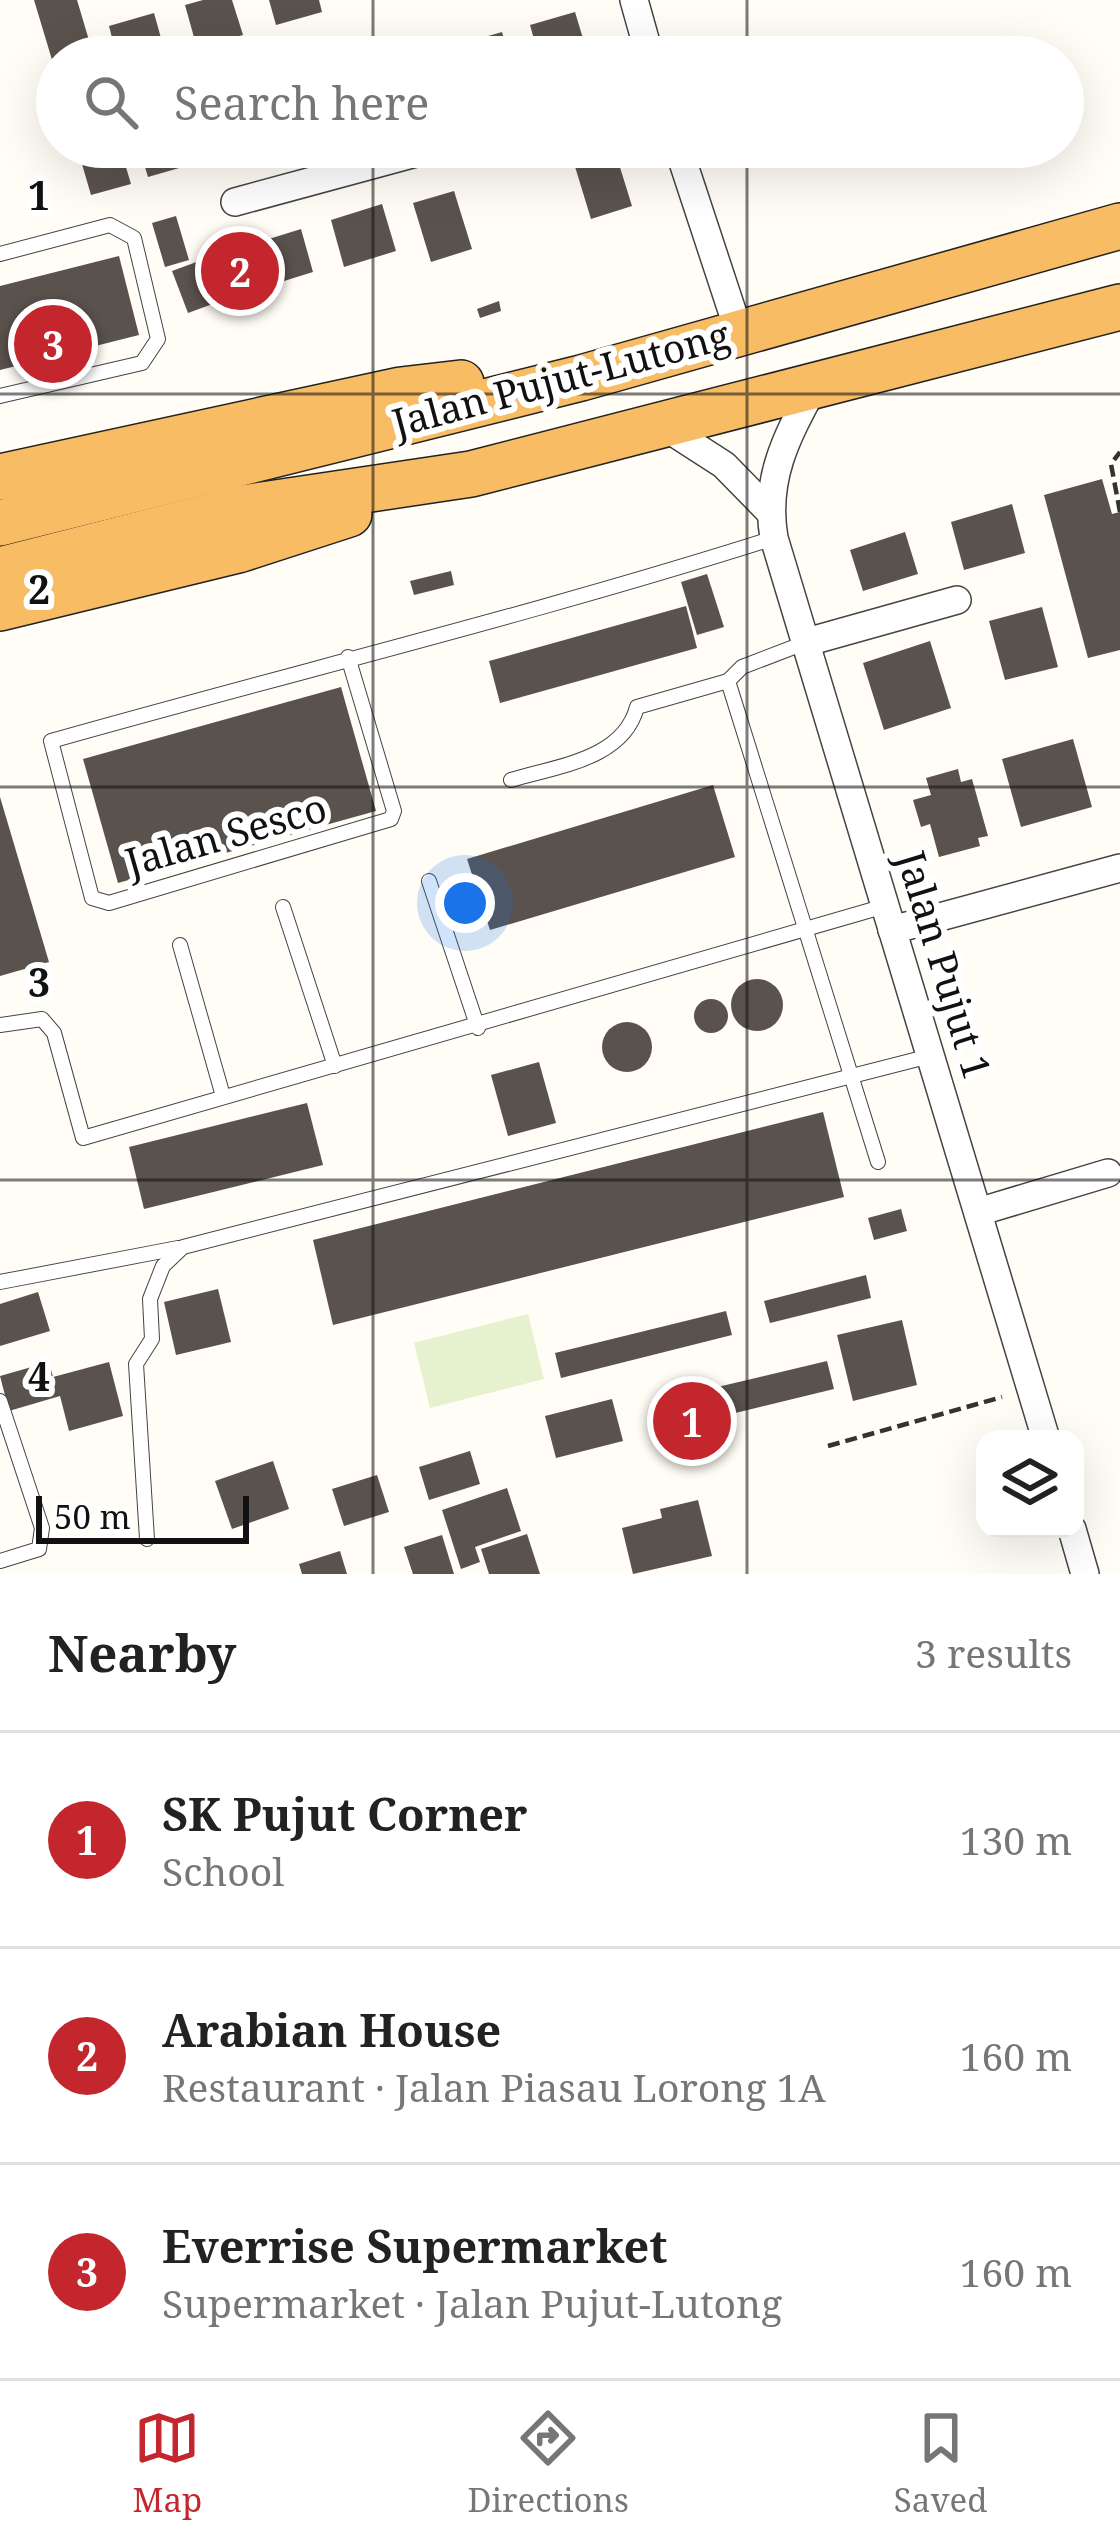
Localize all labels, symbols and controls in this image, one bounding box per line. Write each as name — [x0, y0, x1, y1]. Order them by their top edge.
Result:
search box — [36, 36, 1084, 168]
icon: search — [78, 69, 144, 135]
text: Search here — [174, 72, 429, 133]
text: 1 — [28, 168, 50, 221]
pin: 2 — [201, 226, 279, 316]
pin: 3 — [14, 299, 92, 389]
street label: Jalan Pujut-Lutong — [385, 307, 735, 448]
text: 2 — [28, 562, 50, 615]
street label: Jalan Sesco — [118, 780, 332, 888]
street label: Jalan Pujut 1 — [885, 843, 1005, 1085]
your location — [435, 873, 495, 933]
text: 3 — [28, 955, 50, 1008]
text: 4 — [28, 1349, 50, 1402]
pin: 1 — [653, 1376, 731, 1466]
map controls — [976, 1430, 1084, 1538]
button: layers — [976, 1430, 1084, 1538]
scale bar — [36, 1490, 249, 1543]
text: 50 m — [54, 1494, 131, 1539]
text: Nearby — [48, 1617, 236, 1687]
text: 3 results — [915, 1626, 1072, 1679]
text: SK Pujut Corner — [162, 1783, 528, 1844]
text: 1 — [76, 1813, 98, 1866]
text: 130 m — [960, 1813, 1072, 1866]
text: School — [162, 1844, 284, 1897]
text: Arabian House — [162, 1999, 501, 2060]
text: 2 — [76, 2029, 98, 2082]
text: 160 m — [960, 2029, 1072, 2082]
text: Restaurant · Jalan Piasau Lorong 1A — [162, 2060, 826, 2113]
text: Everrise Supermarket — [162, 2215, 667, 2276]
text: 3 — [76, 2245, 98, 2298]
text: 160 m — [960, 2245, 1072, 2298]
text: Supermarket · Jalan Pujut-Lutong — [162, 2276, 782, 2329]
tab: Map — [133, 2405, 202, 2522]
tab: Directions — [467, 2405, 629, 2522]
tab: Saved — [894, 2405, 987, 2522]

